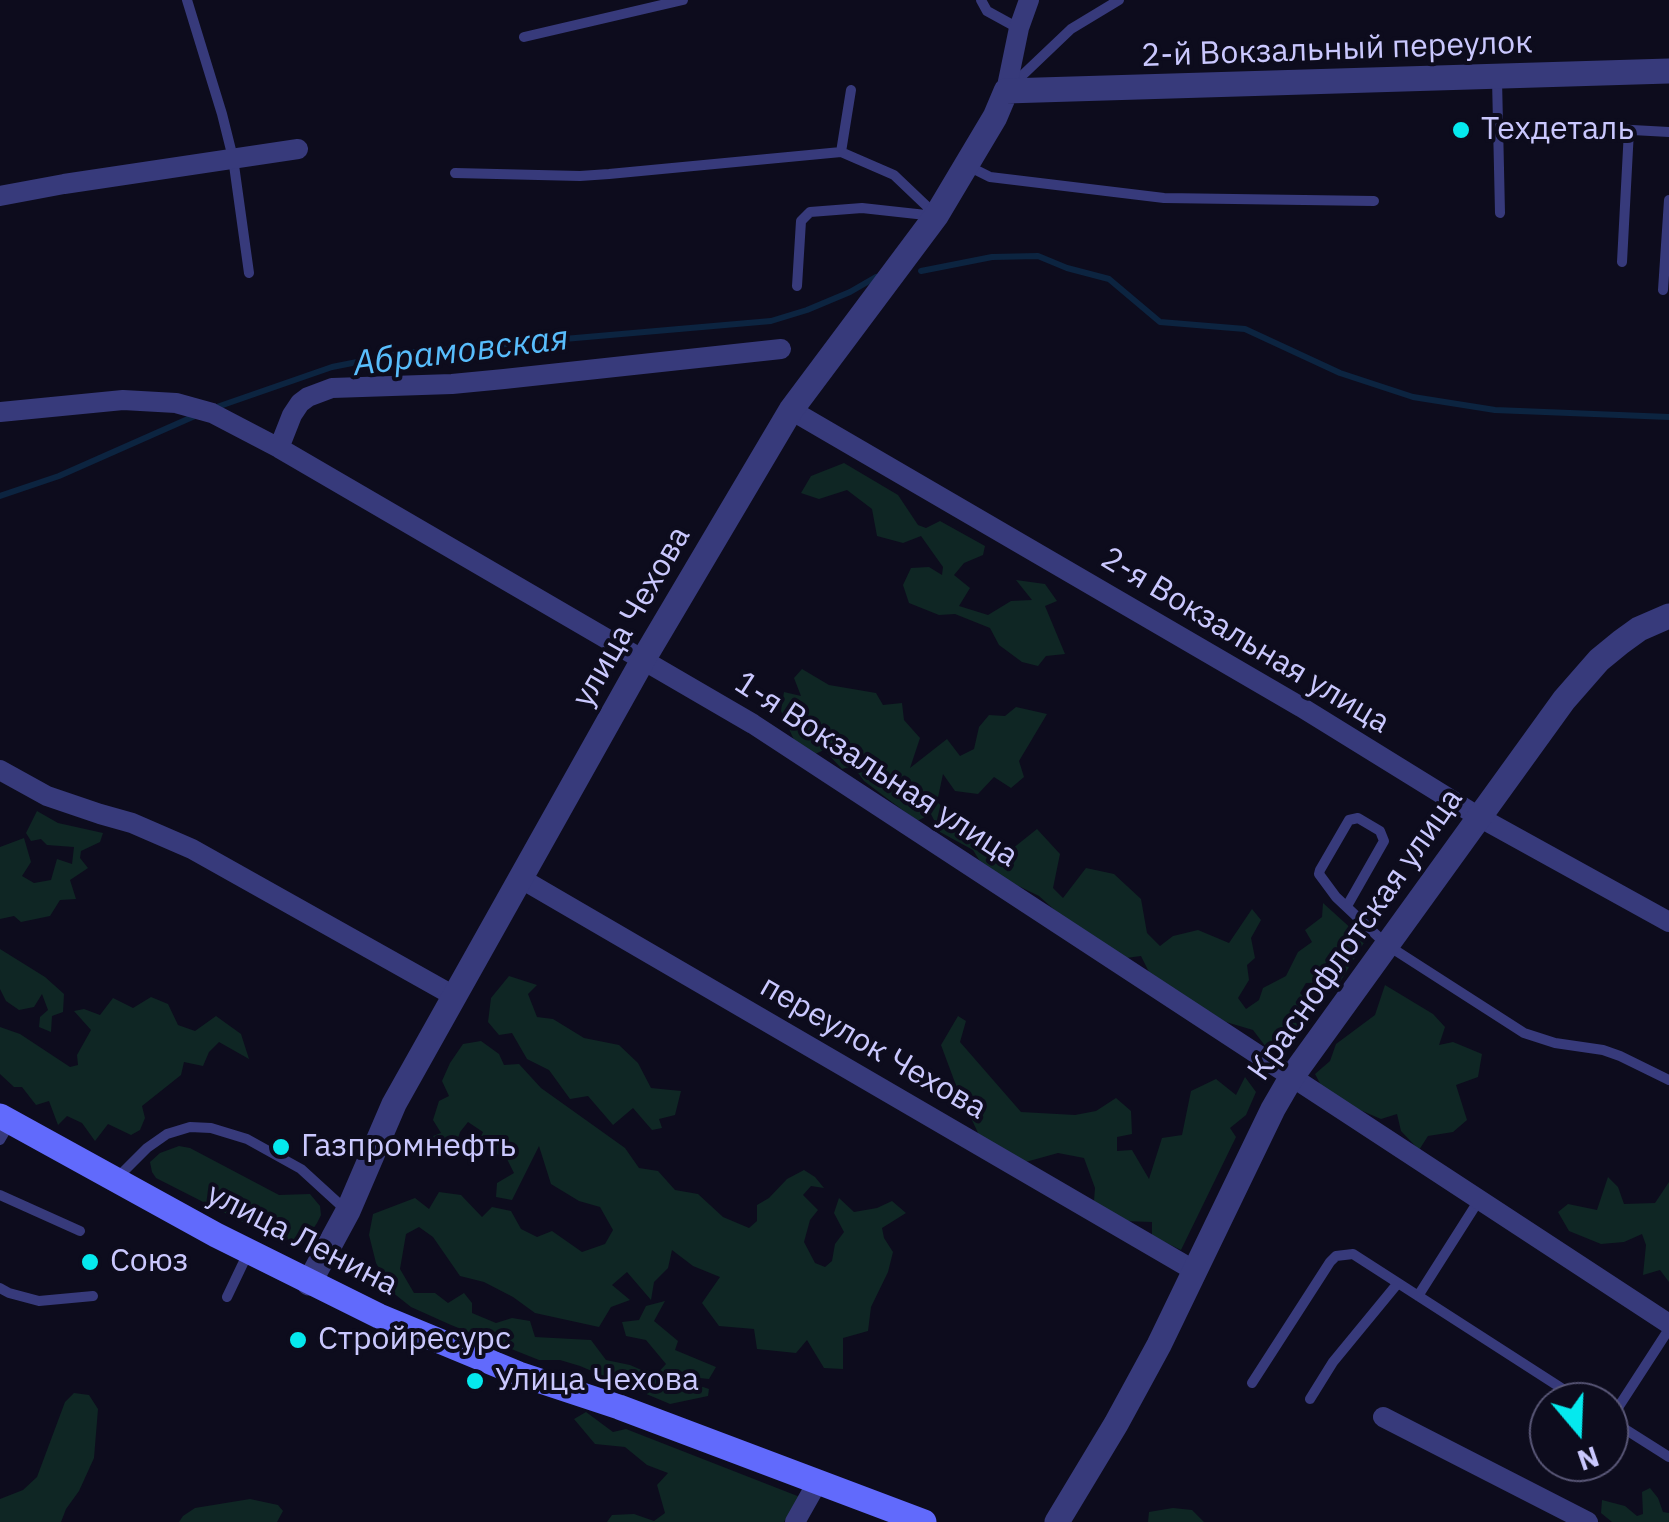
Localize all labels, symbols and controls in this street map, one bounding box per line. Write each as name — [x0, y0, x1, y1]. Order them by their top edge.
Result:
street label: 2-й Вокзальный переулок — [1141, 24, 1533, 76]
place label: Техдеталь — [1481, 111, 1634, 149]
marker: Техдеталь — [1450, 119, 1472, 141]
water label: Абрамовская — [351, 318, 571, 386]
street label: улица Чехова — [565, 520, 699, 714]
street label: 2-я Вокзальная улица — [1094, 540, 1396, 742]
street label: 1-я Вокзальная улица — [727, 664, 1025, 876]
street label: Краснофлотская улица — [1241, 782, 1471, 1088]
street label: переулок Чехова — [753, 968, 993, 1128]
place label: Газпромнефть — [301, 1128, 516, 1166]
marker: Газпромнефть — [270, 1136, 292, 1158]
street label: улица Ленина — [200, 1175, 404, 1305]
place label: Союз — [110, 1243, 189, 1281]
marker: Союз — [79, 1251, 101, 1273]
place label: Стройресурс — [318, 1321, 511, 1359]
marker: Стройресурс — [287, 1329, 309, 1351]
place label: Улица Чехова — [495, 1362, 699, 1400]
marker: Улица Чехова — [464, 1370, 486, 1392]
north arrow — [1529, 1382, 1629, 1482]
text: N — [1573, 1438, 1604, 1480]

